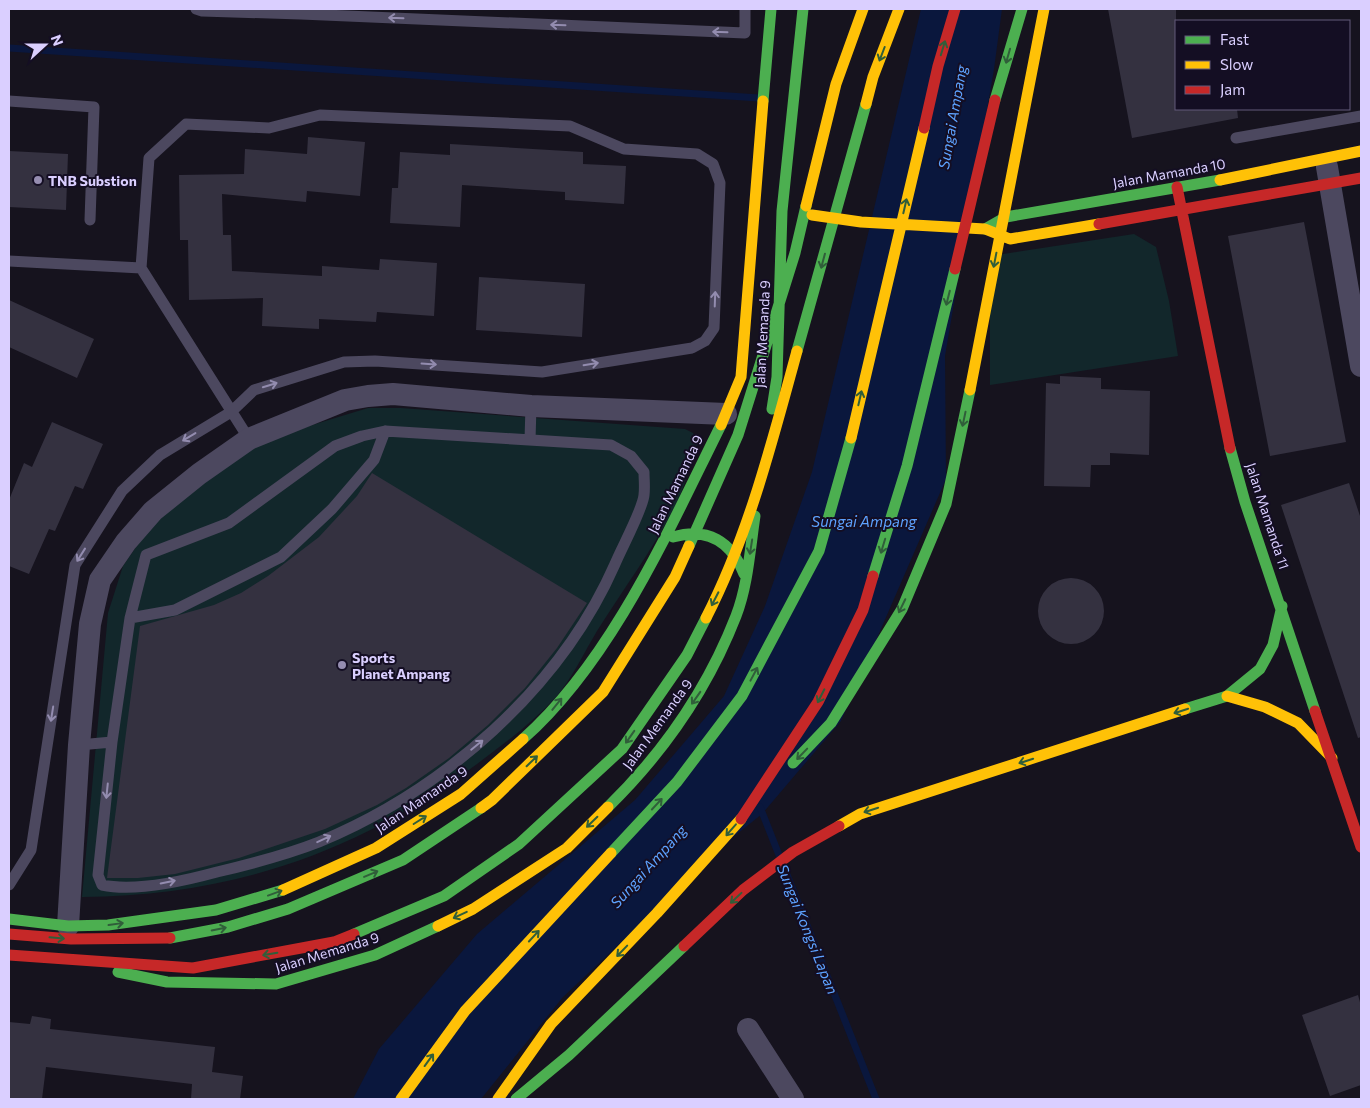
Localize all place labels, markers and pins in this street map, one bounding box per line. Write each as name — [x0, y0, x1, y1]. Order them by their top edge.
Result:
place label: TNB Substion — [48, 172, 137, 189]
marker: TNB Substion — [32, 174, 44, 186]
place label: Sports Planet Ampang — [352, 649, 450, 682]
marker: Sports Planet Ampang — [336, 659, 348, 671]

